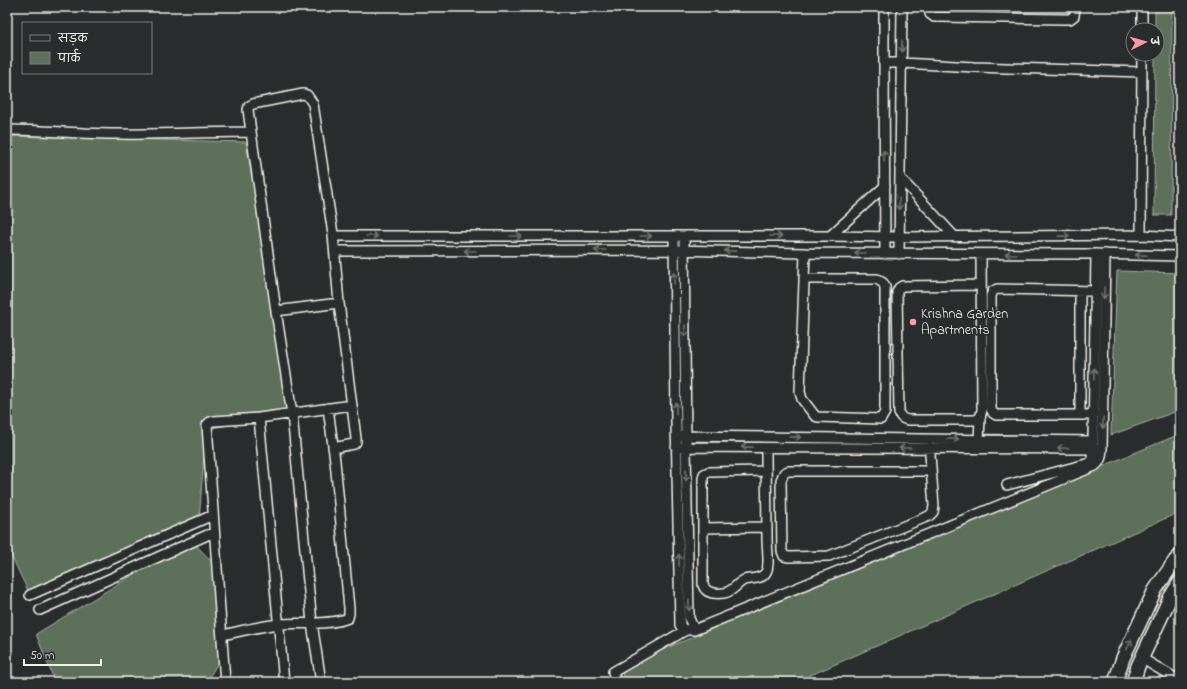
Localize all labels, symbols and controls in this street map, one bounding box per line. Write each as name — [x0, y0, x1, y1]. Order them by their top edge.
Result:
legend — [22, 22, 152, 74]
north arrow — [1125, 22, 1165, 62]
text: सड़क — [57, 30, 89, 48]
text: उ — [1146, 36, 1162, 47]
one-way arrow — [898, 39, 906, 52]
text: पार्क — [57, 48, 82, 68]
one-way arrow — [880, 150, 888, 163]
one-way arrow — [896, 197, 903, 210]
one-way arrow — [365, 232, 378, 240]
one-way arrow — [509, 232, 522, 240]
one-way arrow — [639, 232, 652, 240]
one-way arrow — [769, 232, 782, 240]
one-way arrow — [1057, 232, 1070, 240]
one-way arrow — [594, 246, 607, 254]
one-way arrow — [464, 247, 477, 255]
one-way arrow — [724, 248, 737, 255]
one-way arrow — [854, 249, 867, 257]
one-way arrow — [1005, 250, 1018, 258]
one-way arrow — [1135, 251, 1148, 259]
one-way arrow — [670, 272, 678, 285]
one-way arrow — [1100, 286, 1108, 299]
place label: Krishna Garden Apartments — [921, 304, 1008, 341]
marker: Krishna Garden Apartments — [908, 317, 918, 327]
one-way arrow — [681, 324, 689, 337]
one-way arrow — [1090, 368, 1098, 381]
one-way arrow — [672, 402, 680, 415]
one-way arrow — [1099, 416, 1107, 429]
one-way arrow — [788, 433, 801, 441]
one-way arrow — [946, 435, 959, 443]
one-way arrow — [741, 443, 754, 451]
one-way arrow — [899, 444, 912, 452]
one-way arrow — [1057, 445, 1070, 452]
one-way arrow — [682, 468, 690, 481]
one-way arrow — [675, 554, 683, 567]
one-way arrow — [685, 598, 693, 611]
one-way arrow — [1126, 640, 1133, 652]
scale bar — [24, 641, 101, 667]
text: 50 m — [30, 647, 54, 665]

